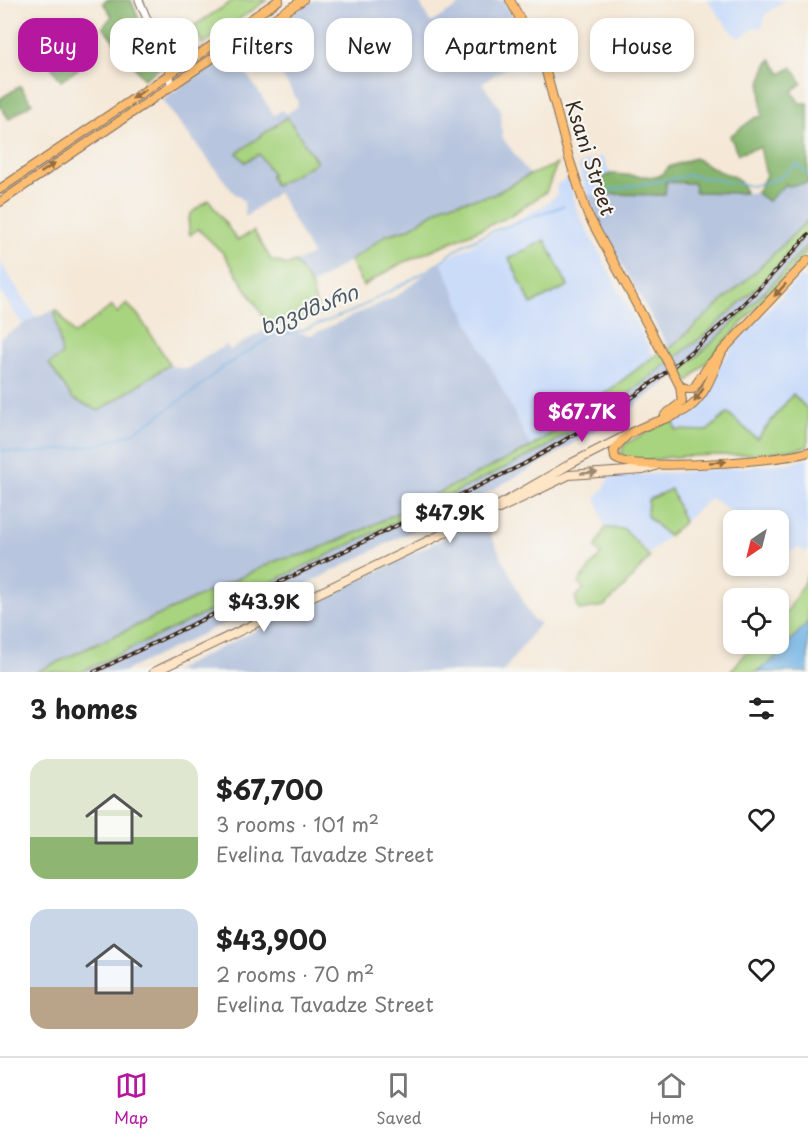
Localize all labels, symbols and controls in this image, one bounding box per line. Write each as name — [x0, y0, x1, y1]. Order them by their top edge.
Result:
chip: Buy — [18, 18, 98, 72]
chip: Rent — [110, 18, 198, 72]
chip: Filters — [210, 18, 314, 72]
chip: New — [326, 18, 412, 72]
chip: Apartment — [424, 18, 578, 72]
chip: House — [590, 18, 694, 72]
one-way arrow — [131, 88, 147, 100]
street label: Ksani Street — [558, 96, 624, 219]
one-way arrow — [40, 163, 56, 174]
water label: ხევძმარი — [255, 274, 363, 341]
one-way arrow — [773, 282, 787, 297]
one-way arrow — [694, 387, 705, 404]
pin: $67.7K — [533, 392, 631, 443]
text: $67.7K — [548, 396, 616, 426]
one-way arrow — [709, 458, 728, 467]
one-way arrow — [580, 468, 599, 478]
pin: $47.9K — [401, 493, 499, 544]
text: $47.9K — [415, 497, 485, 527]
north arrow — [723, 510, 789, 576]
map controls — [723, 510, 789, 654]
pin: $43.9K — [215, 582, 313, 633]
text: $43.9K — [228, 586, 300, 616]
button: locate — [723, 588, 789, 654]
text: 3 homes — [30, 689, 137, 728]
icon: filters — [745, 692, 778, 725]
text: $67,700 — [216, 770, 323, 809]
icon: home — [78, 783, 150, 855]
icon: heart — [745, 803, 778, 836]
text: 3 rooms · 101 m² — [216, 809, 379, 839]
text: Evelina Tavadze Street — [216, 839, 434, 869]
text: $43,900 — [216, 920, 327, 959]
icon: home — [78, 933, 150, 1005]
icon: heart — [745, 953, 778, 986]
text: 2 rooms · 70 m² — [216, 959, 374, 989]
text: Evelina Tavadze Street — [216, 989, 434, 1019]
tab: Map — [114, 1069, 148, 1129]
tab: Saved — [376, 1069, 422, 1129]
tab: Home — [650, 1069, 694, 1129]

